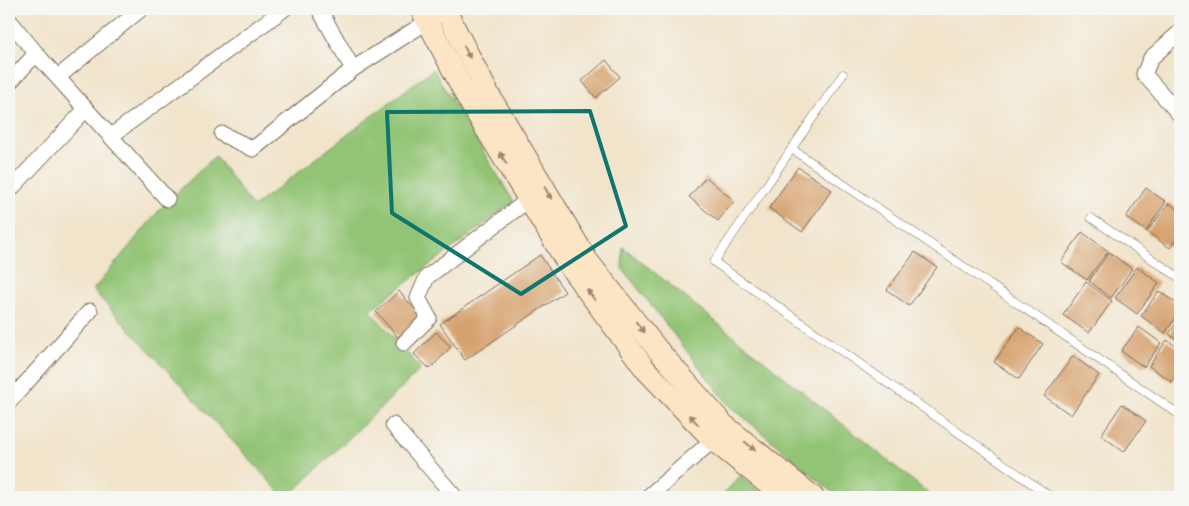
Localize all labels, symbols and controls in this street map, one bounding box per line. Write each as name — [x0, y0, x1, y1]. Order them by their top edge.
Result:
one-way arrow — [463, 45, 471, 59]
one-way arrow — [499, 152, 508, 165]
one-way arrow — [543, 187, 552, 200]
one-way arrow — [585, 289, 596, 302]
one-way arrow — [634, 320, 645, 333]
one-way arrow — [688, 415, 700, 427]
one-way arrow — [743, 440, 756, 451]

